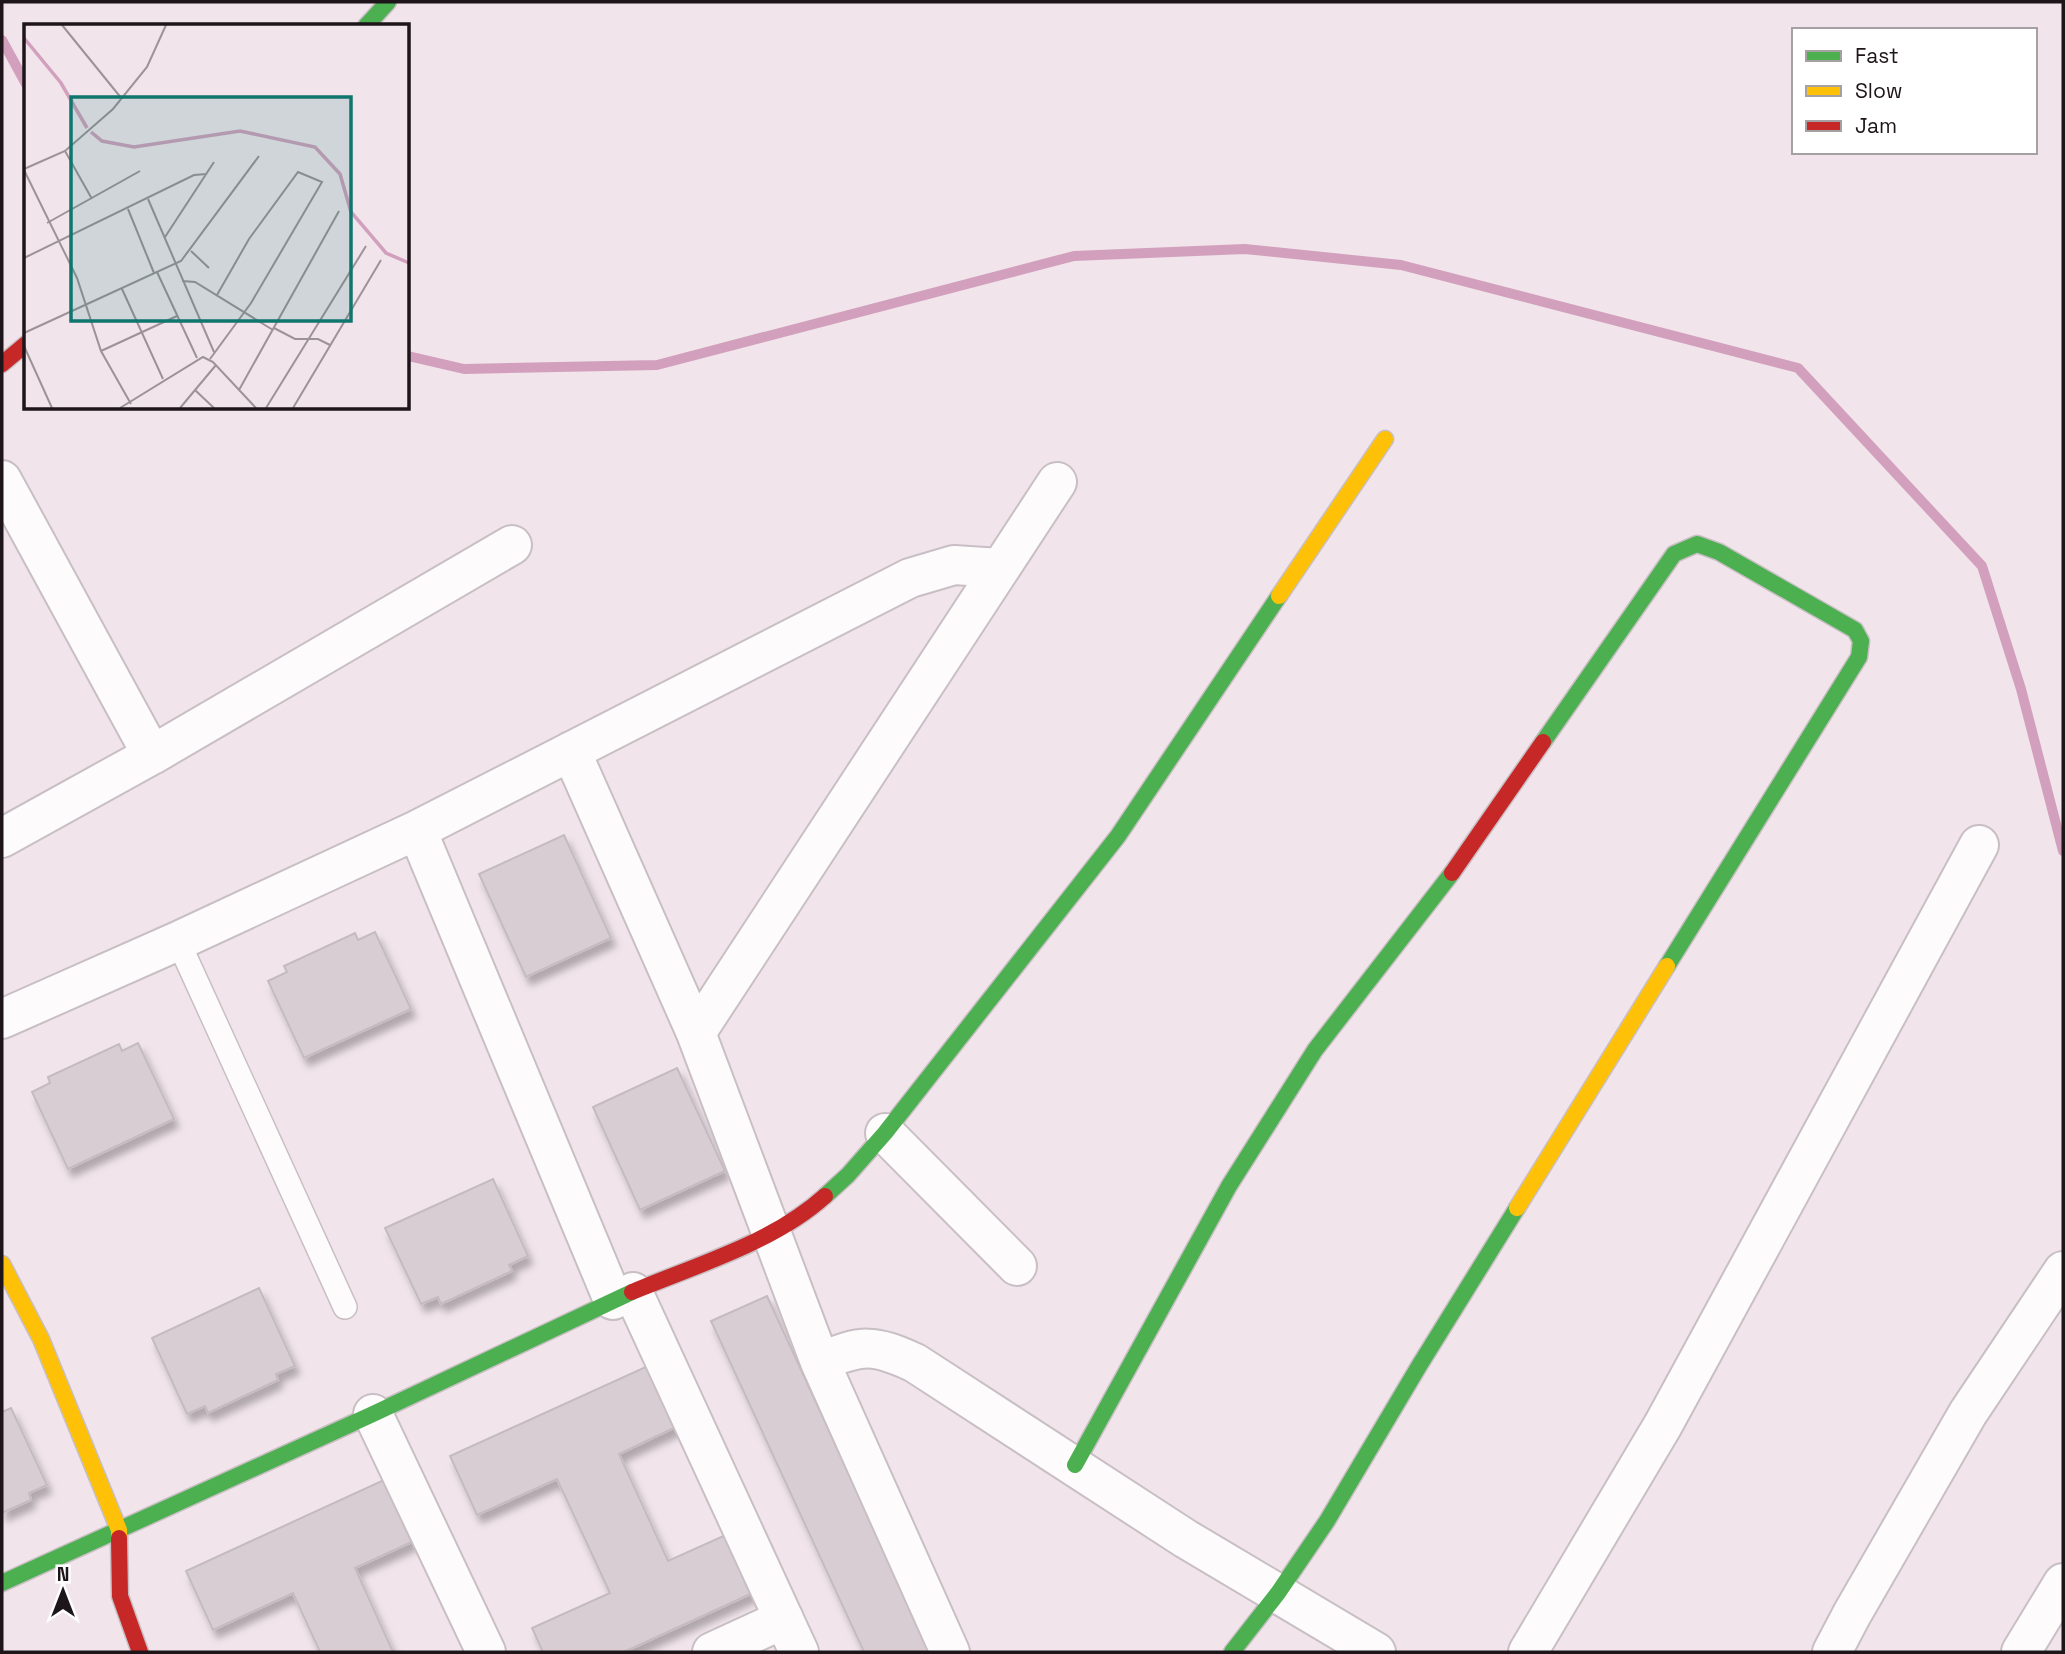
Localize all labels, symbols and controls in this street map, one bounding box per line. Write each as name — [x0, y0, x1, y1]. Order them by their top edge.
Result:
inset map — [24, 24, 410, 410]
legend — [1792, 28, 2037, 154]
text: Fast — [1855, 42, 1899, 69]
text: Slow — [1855, 77, 1903, 104]
text: Jam — [1855, 112, 1897, 139]
north arrow — [28, 1556, 98, 1626]
text: N — [57, 1562, 69, 1587]

